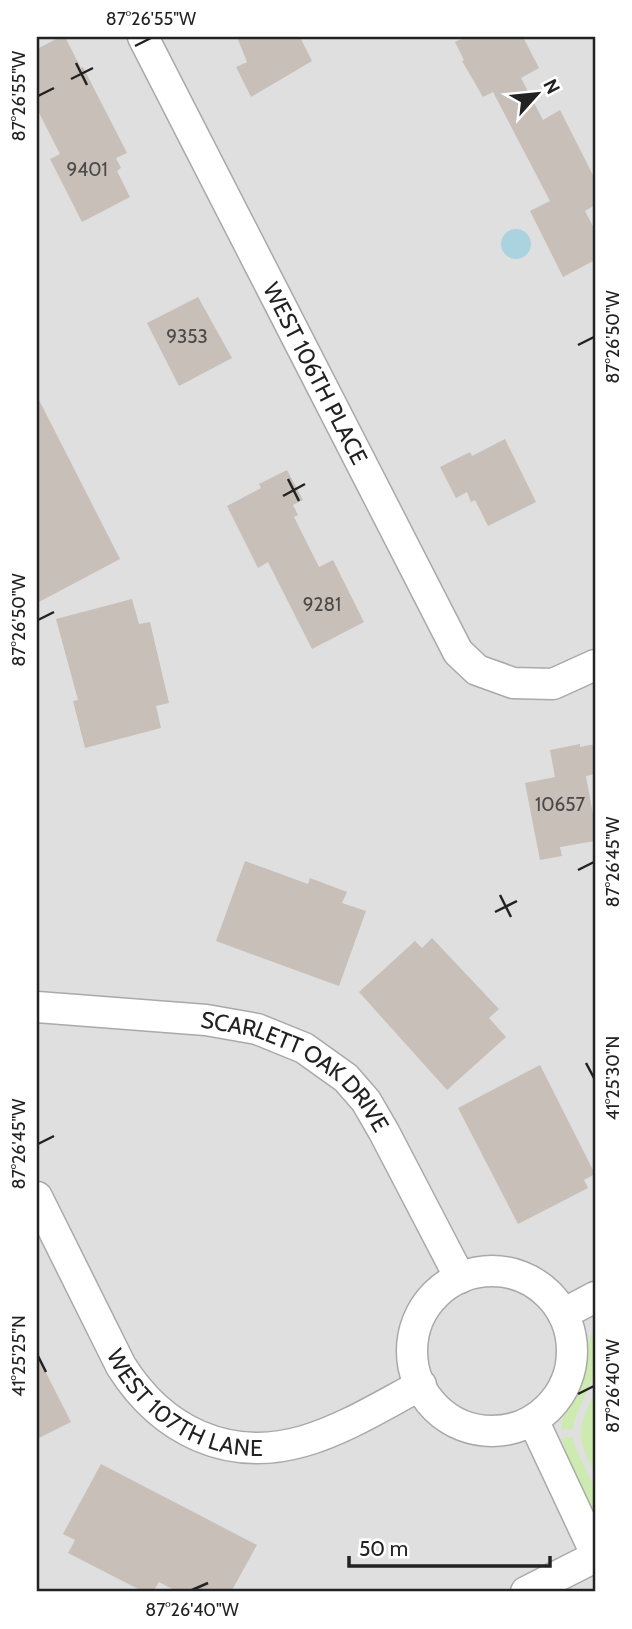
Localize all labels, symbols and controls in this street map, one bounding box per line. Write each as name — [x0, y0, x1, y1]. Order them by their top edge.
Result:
text: 87°26'55"W — [106, 8, 196, 30]
text: 87°26'55"W — [8, 51, 30, 141]
north arrow — [503, 60, 572, 130]
text: N — [538, 75, 565, 98]
house number: 9401 — [66, 158, 108, 181]
street label: WEST 106TH PLACE — [257, 278, 374, 469]
text: 87°26'50"W — [602, 290, 624, 384]
house number: 9353 — [166, 325, 208, 348]
text: 87°26'50"W — [8, 573, 30, 667]
house number: 9281 — [303, 593, 341, 616]
house number: 10657 — [535, 793, 585, 816]
text: 87°26'45"W — [602, 817, 624, 907]
street label: SCARLETT OAK DRIVE — [199, 1005, 395, 1137]
text: 41°25'30"N — [602, 1036, 624, 1120]
text: 87°26'45"W — [8, 1099, 30, 1189]
text: 41°25'25"N — [8, 1315, 30, 1397]
text: 87°26'40"W — [602, 1339, 624, 1433]
street label: WEST 107TH LANE — [101, 1344, 263, 1462]
scale bar — [349, 1524, 550, 1568]
text: 50 m — [359, 1536, 408, 1561]
text: 87°26'40"W — [145, 1599, 239, 1621]

